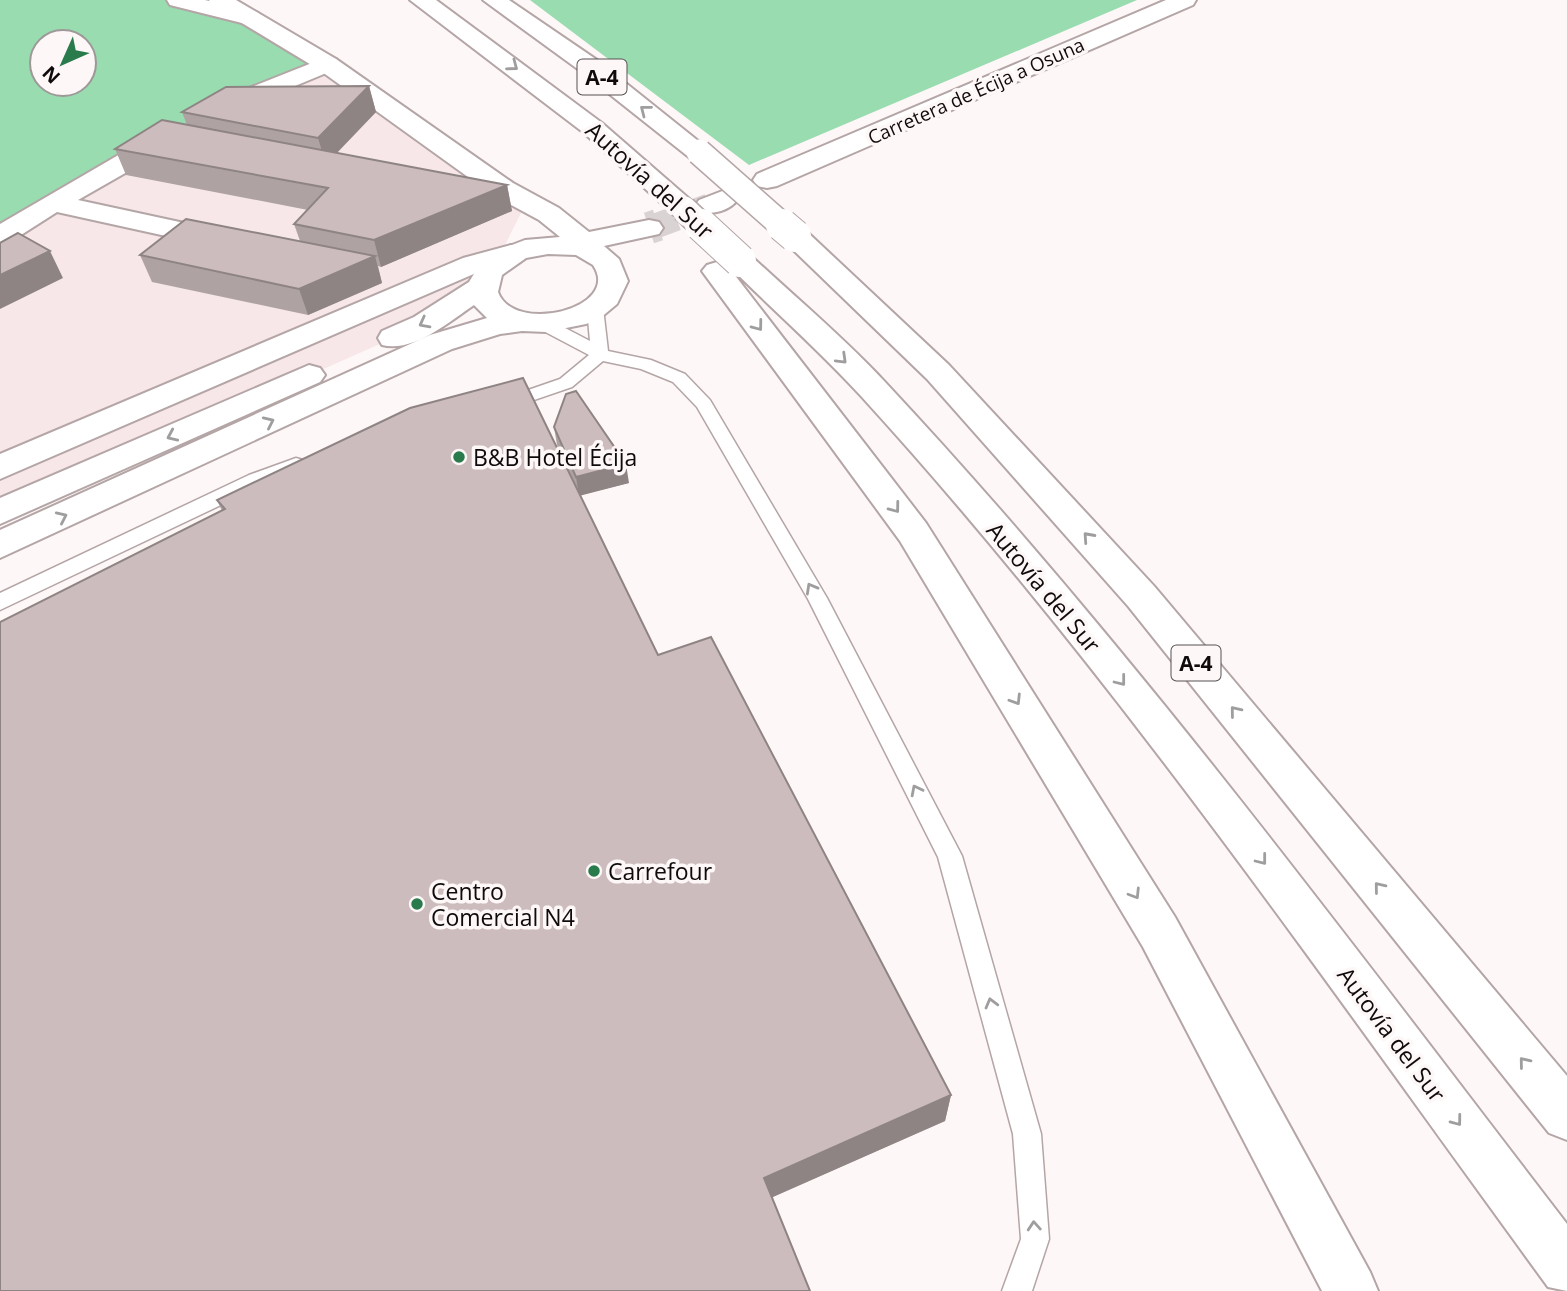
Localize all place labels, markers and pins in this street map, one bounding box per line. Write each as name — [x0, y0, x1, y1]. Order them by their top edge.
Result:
place label: B&B Hotel Écija — [473, 441, 637, 473]
marker: B&B Hotel Écija — [451, 449, 467, 465]
place label: Carrefour — [608, 855, 713, 887]
marker: Carrefour — [586, 863, 602, 879]
place label: Centro Comercial N4 — [431, 875, 575, 933]
marker: Centro Comercial N4 — [409, 896, 425, 912]

